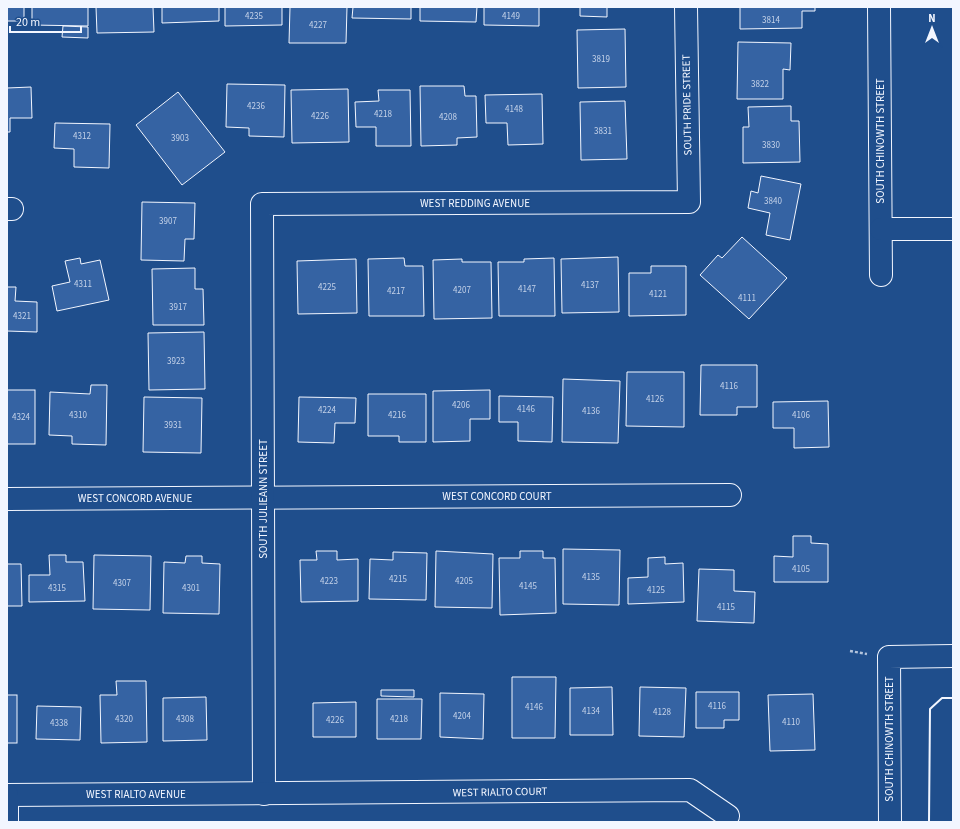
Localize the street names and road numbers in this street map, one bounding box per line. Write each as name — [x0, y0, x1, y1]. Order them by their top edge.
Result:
street label: SOUTH PRIDE STREET — [679, 54, 695, 156]
street label: SOUTH CHINOWTH STREET — [873, 78, 888, 204]
street label: WEST REDDING AVENUE — [420, 196, 530, 211]
street label: SOUTH JULIEANN STREET — [256, 439, 271, 559]
street label: WEST CONCORD COURT — [442, 489, 552, 504]
street label: WEST CONCORD AVENUE — [78, 491, 192, 506]
street label: SOUTH CHINOWTH STREET — [882, 676, 897, 802]
street label: WEST RIALTO COURT — [452, 784, 548, 800]
street label: WEST RIALTO AVENUE — [86, 787, 186, 802]

